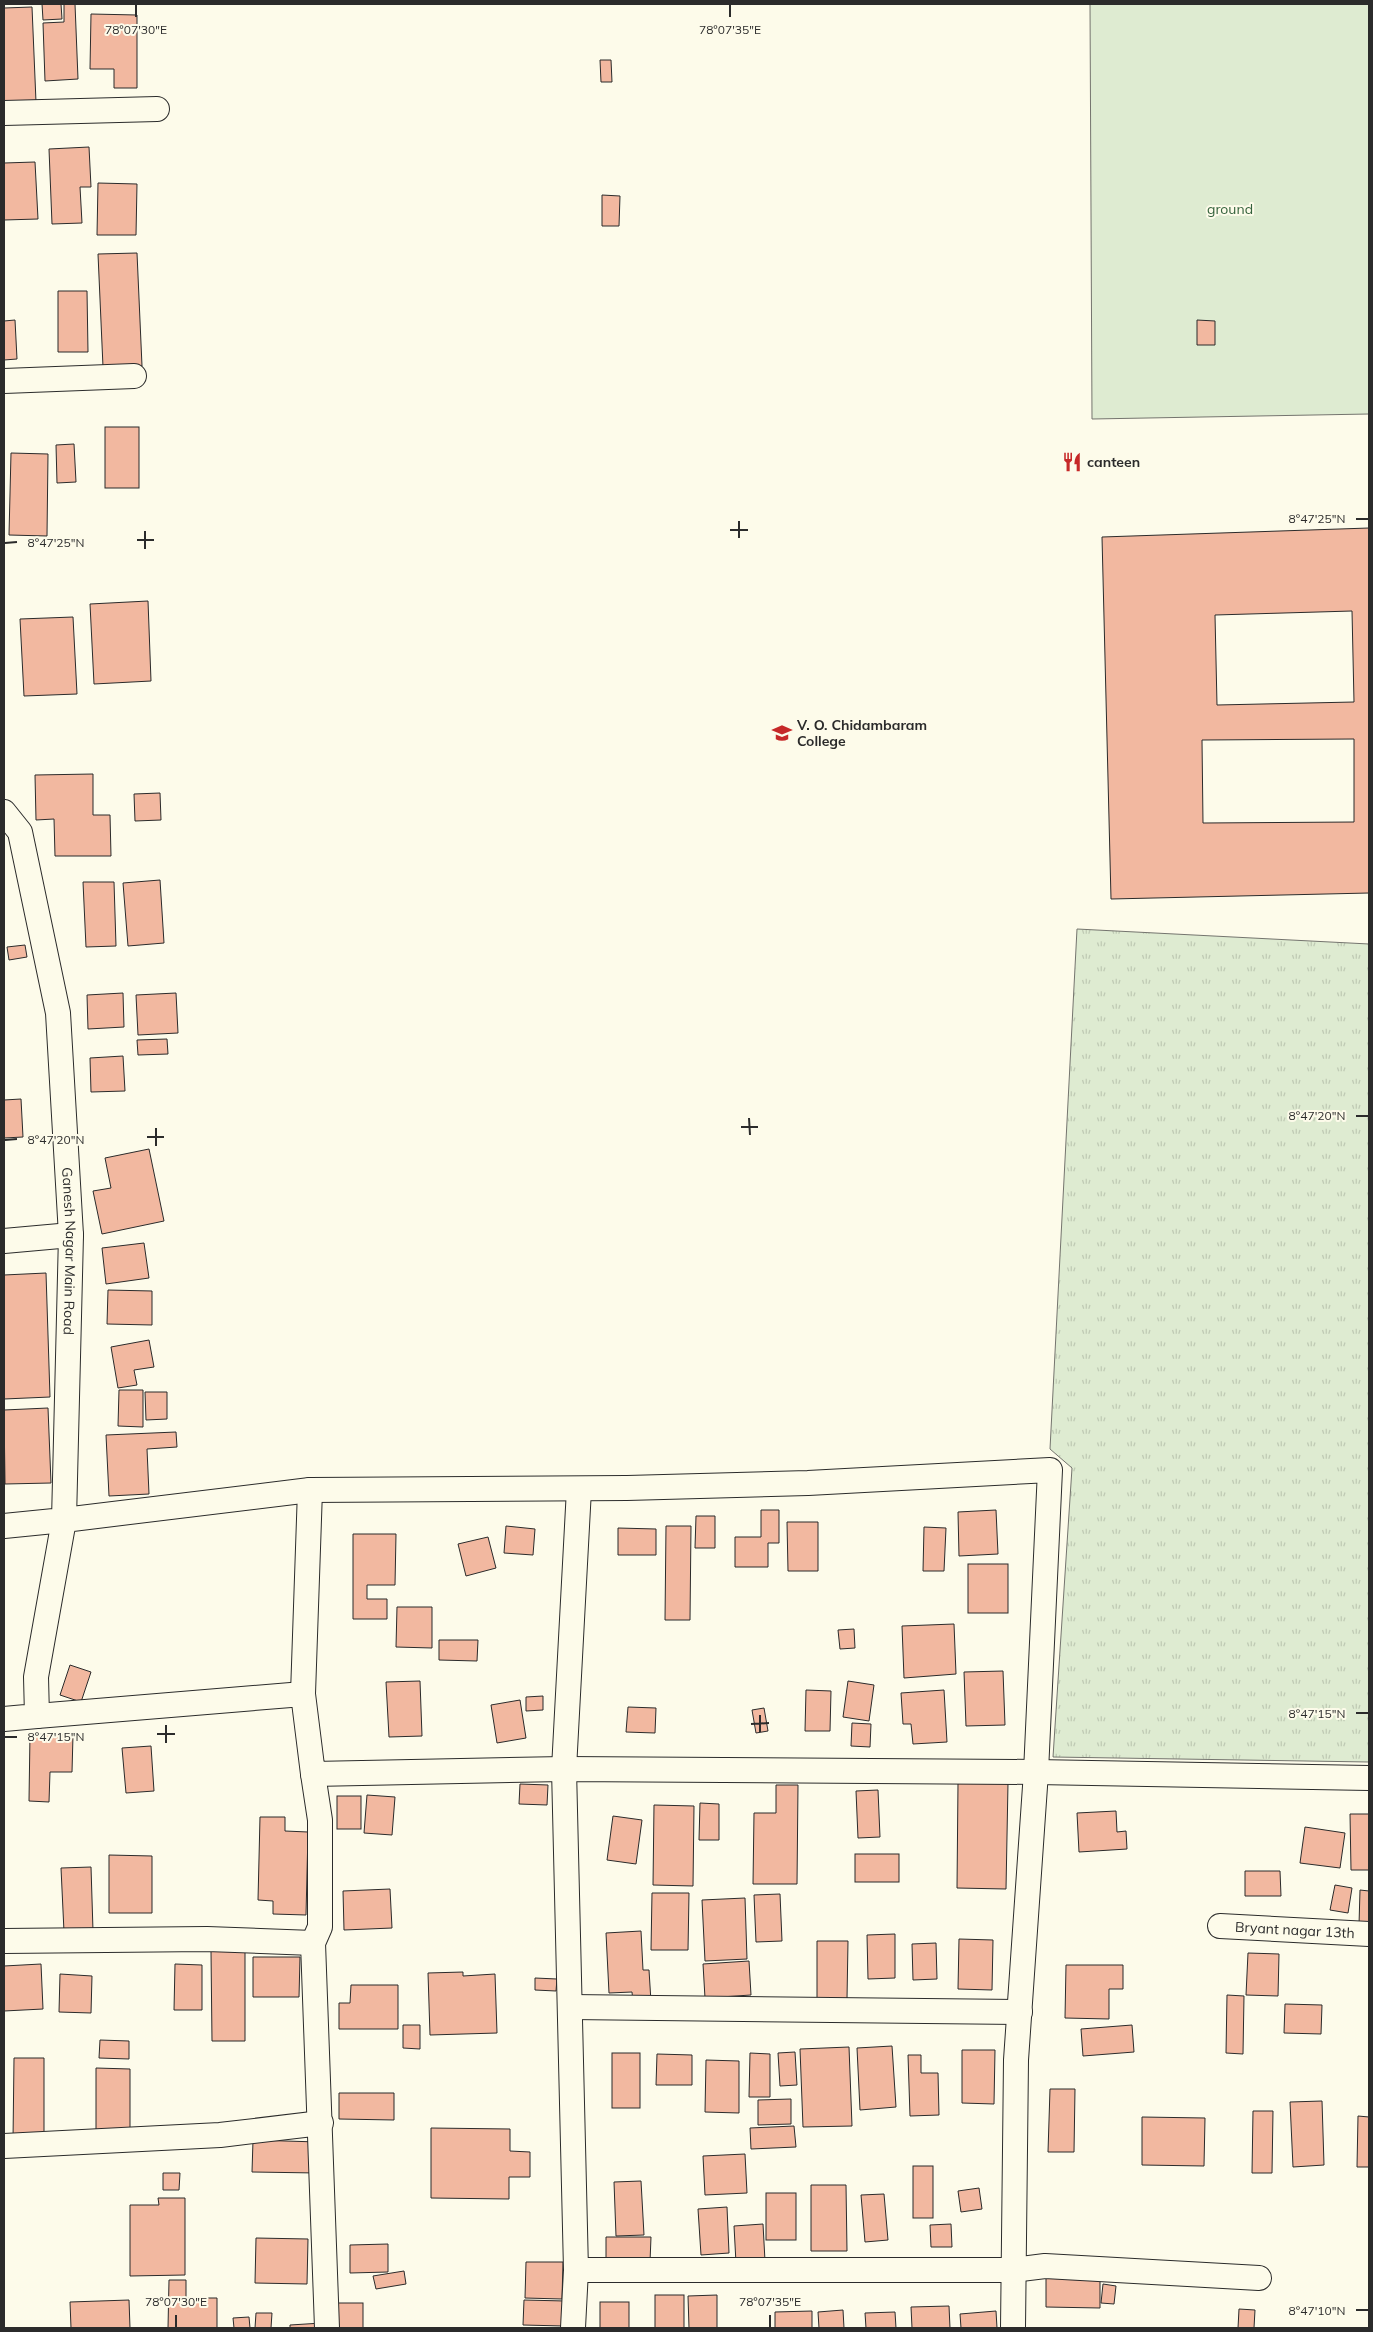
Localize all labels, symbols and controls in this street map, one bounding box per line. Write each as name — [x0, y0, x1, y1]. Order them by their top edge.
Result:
text: 78°07'30"E — [105, 22, 167, 37]
text: 78°07'35"E — [699, 22, 761, 37]
park label: ground — [1207, 200, 1253, 218]
restaurant icon: canteen — [1061, 451, 1083, 473]
place label: canteen — [1087, 453, 1140, 471]
text: 8°47'25"N — [1289, 511, 1345, 526]
text: 8°47'25"N — [28, 535, 84, 550]
place label: V. O. Chidambaram College — [796, 716, 927, 750]
school or university icon: V. O. Chidambaram College — [771, 722, 793, 744]
text: 8°47'20"N — [1289, 1108, 1345, 1123]
text: 8°47'20"N — [28, 1132, 84, 1147]
street label: Ganesh Nagar Main Road — [58, 1167, 80, 1335]
text: 8°47'15"N — [1289, 1706, 1345, 1721]
text: 8°47'15"N — [28, 1729, 84, 1744]
street label: Bryant nagar 13th — [1235, 1918, 1355, 1942]
text: 78°07'30"E — [145, 2294, 207, 2309]
text: 78°07'35"E — [739, 2294, 801, 2309]
text: 8°47'10"N — [1289, 2303, 1345, 2318]

